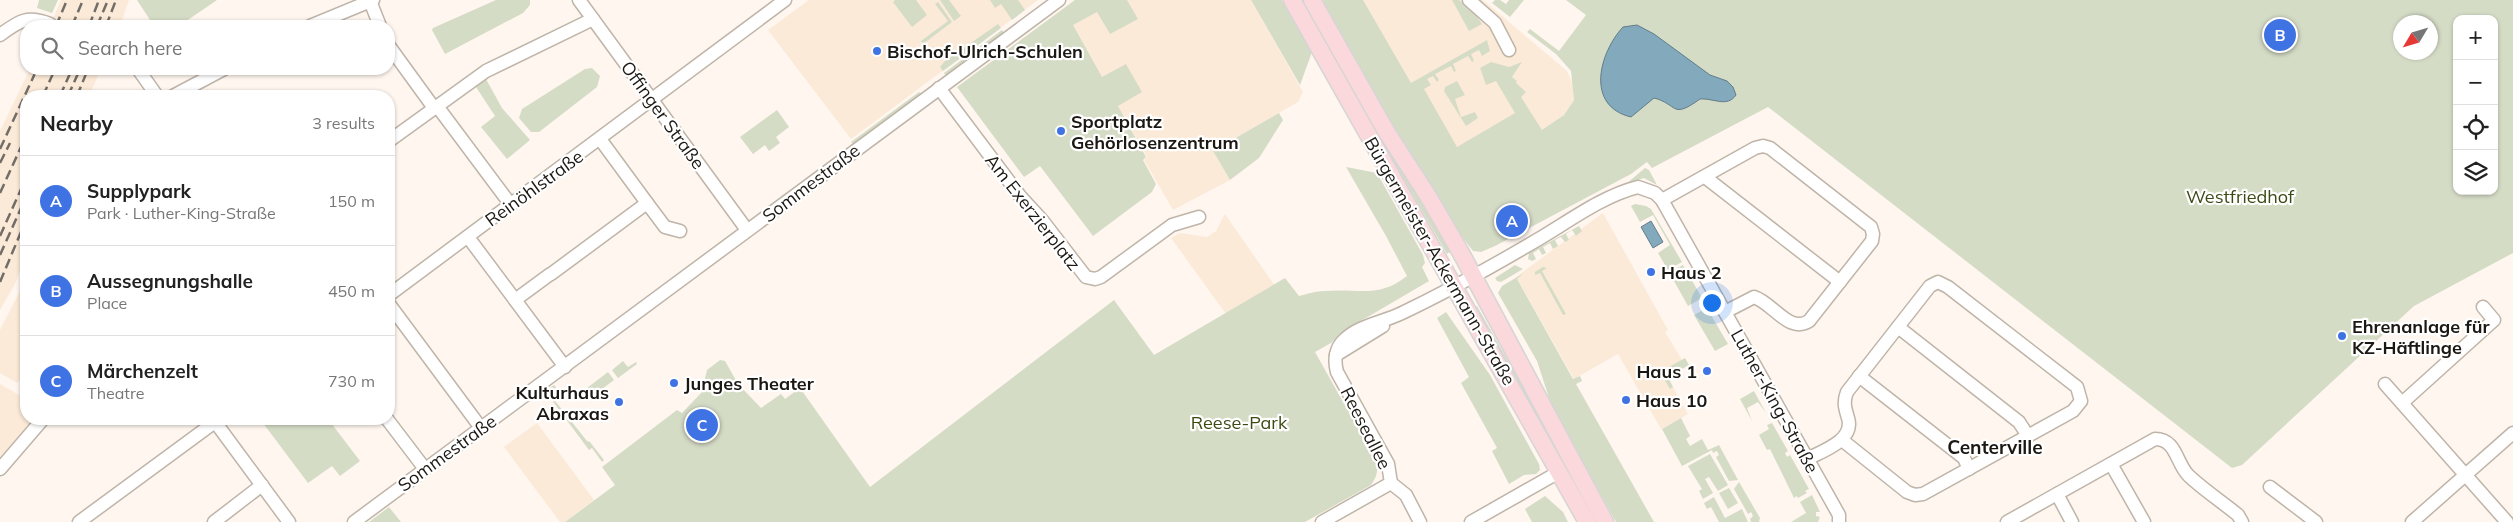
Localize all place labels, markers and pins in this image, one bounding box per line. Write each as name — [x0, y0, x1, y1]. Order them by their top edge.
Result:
pin: B — [2264, 16, 2296, 54]
place label: Bischof-Ulrich-Schulen — [887, 40, 1083, 63]
marker: Bischof-Ulrich-Schulen — [871, 45, 883, 57]
place label: Sportplatz Gehörlosenzentrum — [1071, 110, 1239, 154]
marker: Sportplatz Gehörlosenzentrum — [1055, 125, 1067, 137]
pin: A — [1496, 202, 1528, 240]
place label: Haus 2 — [1661, 261, 1722, 284]
marker: Haus 2 — [1645, 266, 1657, 278]
place label: Ehrenanlage für KZ-Häftlinge — [2352, 315, 2490, 359]
marker: Ehrenanlage für KZ-Häftlinge — [2336, 330, 2348, 342]
place label: Haus 1 — [1636, 360, 1697, 383]
marker: Haus 1 — [1701, 365, 1713, 377]
place label: Junges Theater — [684, 372, 815, 395]
marker: Junges Theater — [668, 377, 680, 389]
place label: Kulturhaus Abraxas — [515, 381, 609, 425]
place label: Haus 10 — [1636, 389, 1708, 412]
marker: Haus 10 — [1620, 394, 1632, 406]
marker: Kulturhaus Abraxas — [613, 396, 625, 408]
pin: C — [686, 406, 718, 444]

